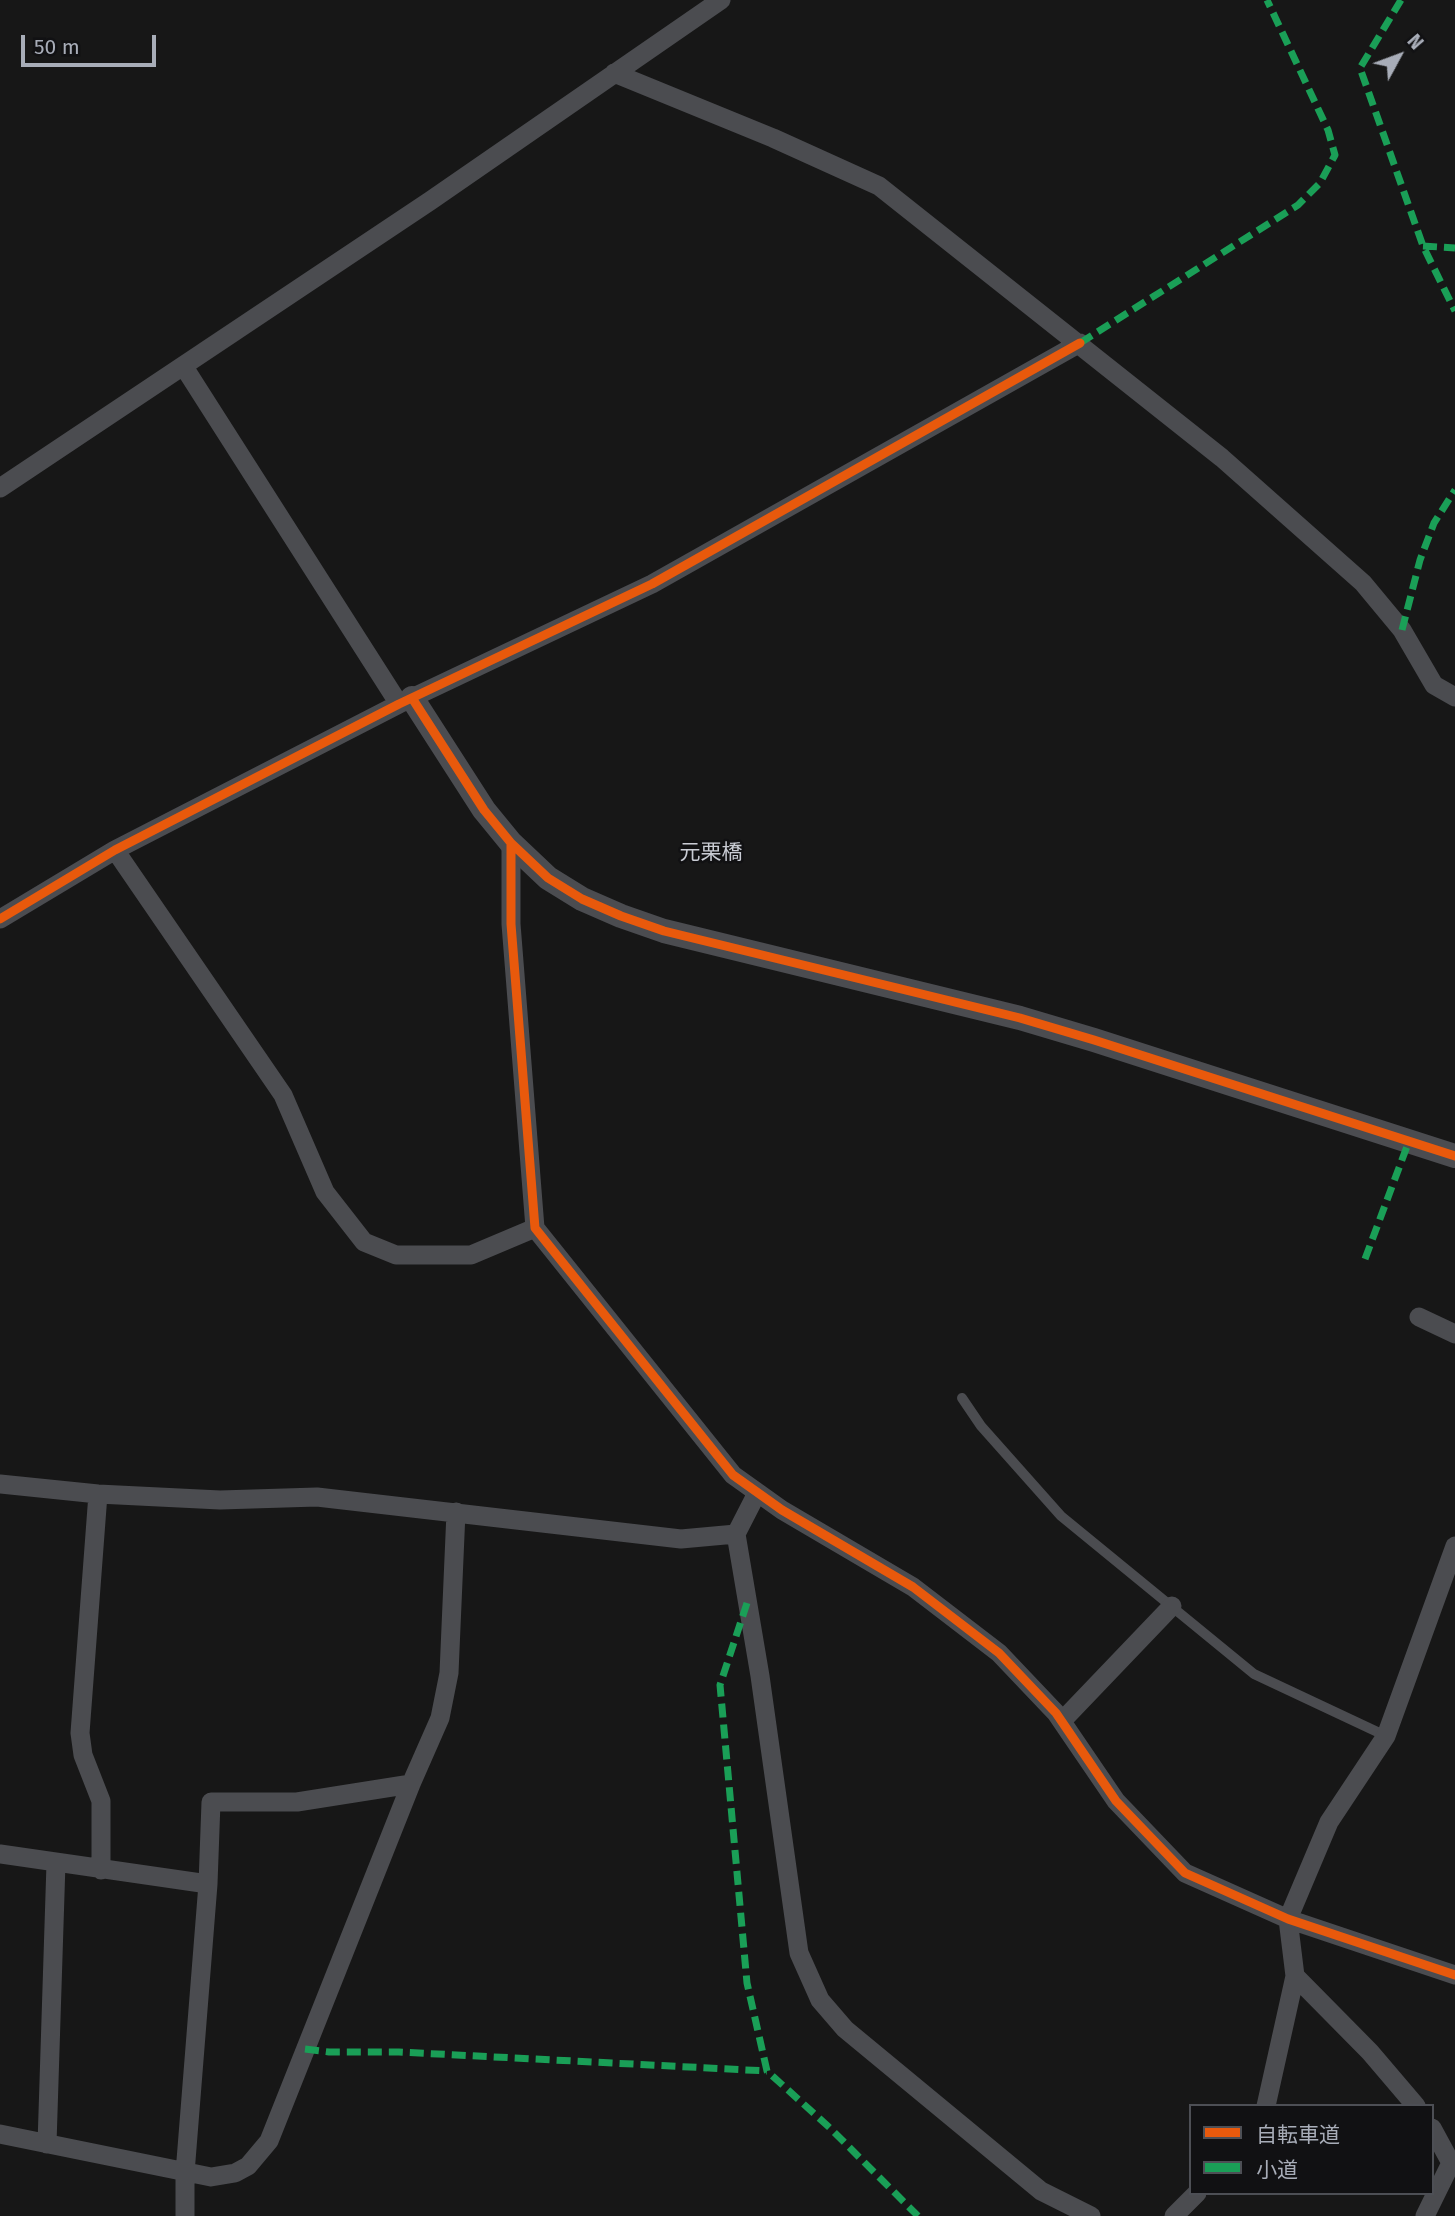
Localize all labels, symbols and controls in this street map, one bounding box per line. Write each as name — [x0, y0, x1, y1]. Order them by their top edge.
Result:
scale bar — [24, 21, 159, 65]
north arrow — [1364, 21, 1434, 91]
text: N — [1402, 30, 1428, 54]
text: 50 m — [34, 34, 80, 60]
district label: 元栗橋 — [680, 840, 742, 866]
legend — [1189, 2104, 1434, 2195]
text: 自転車道 — [1256, 2122, 1340, 2148]
text: 小道 — [1256, 2157, 1298, 2183]

